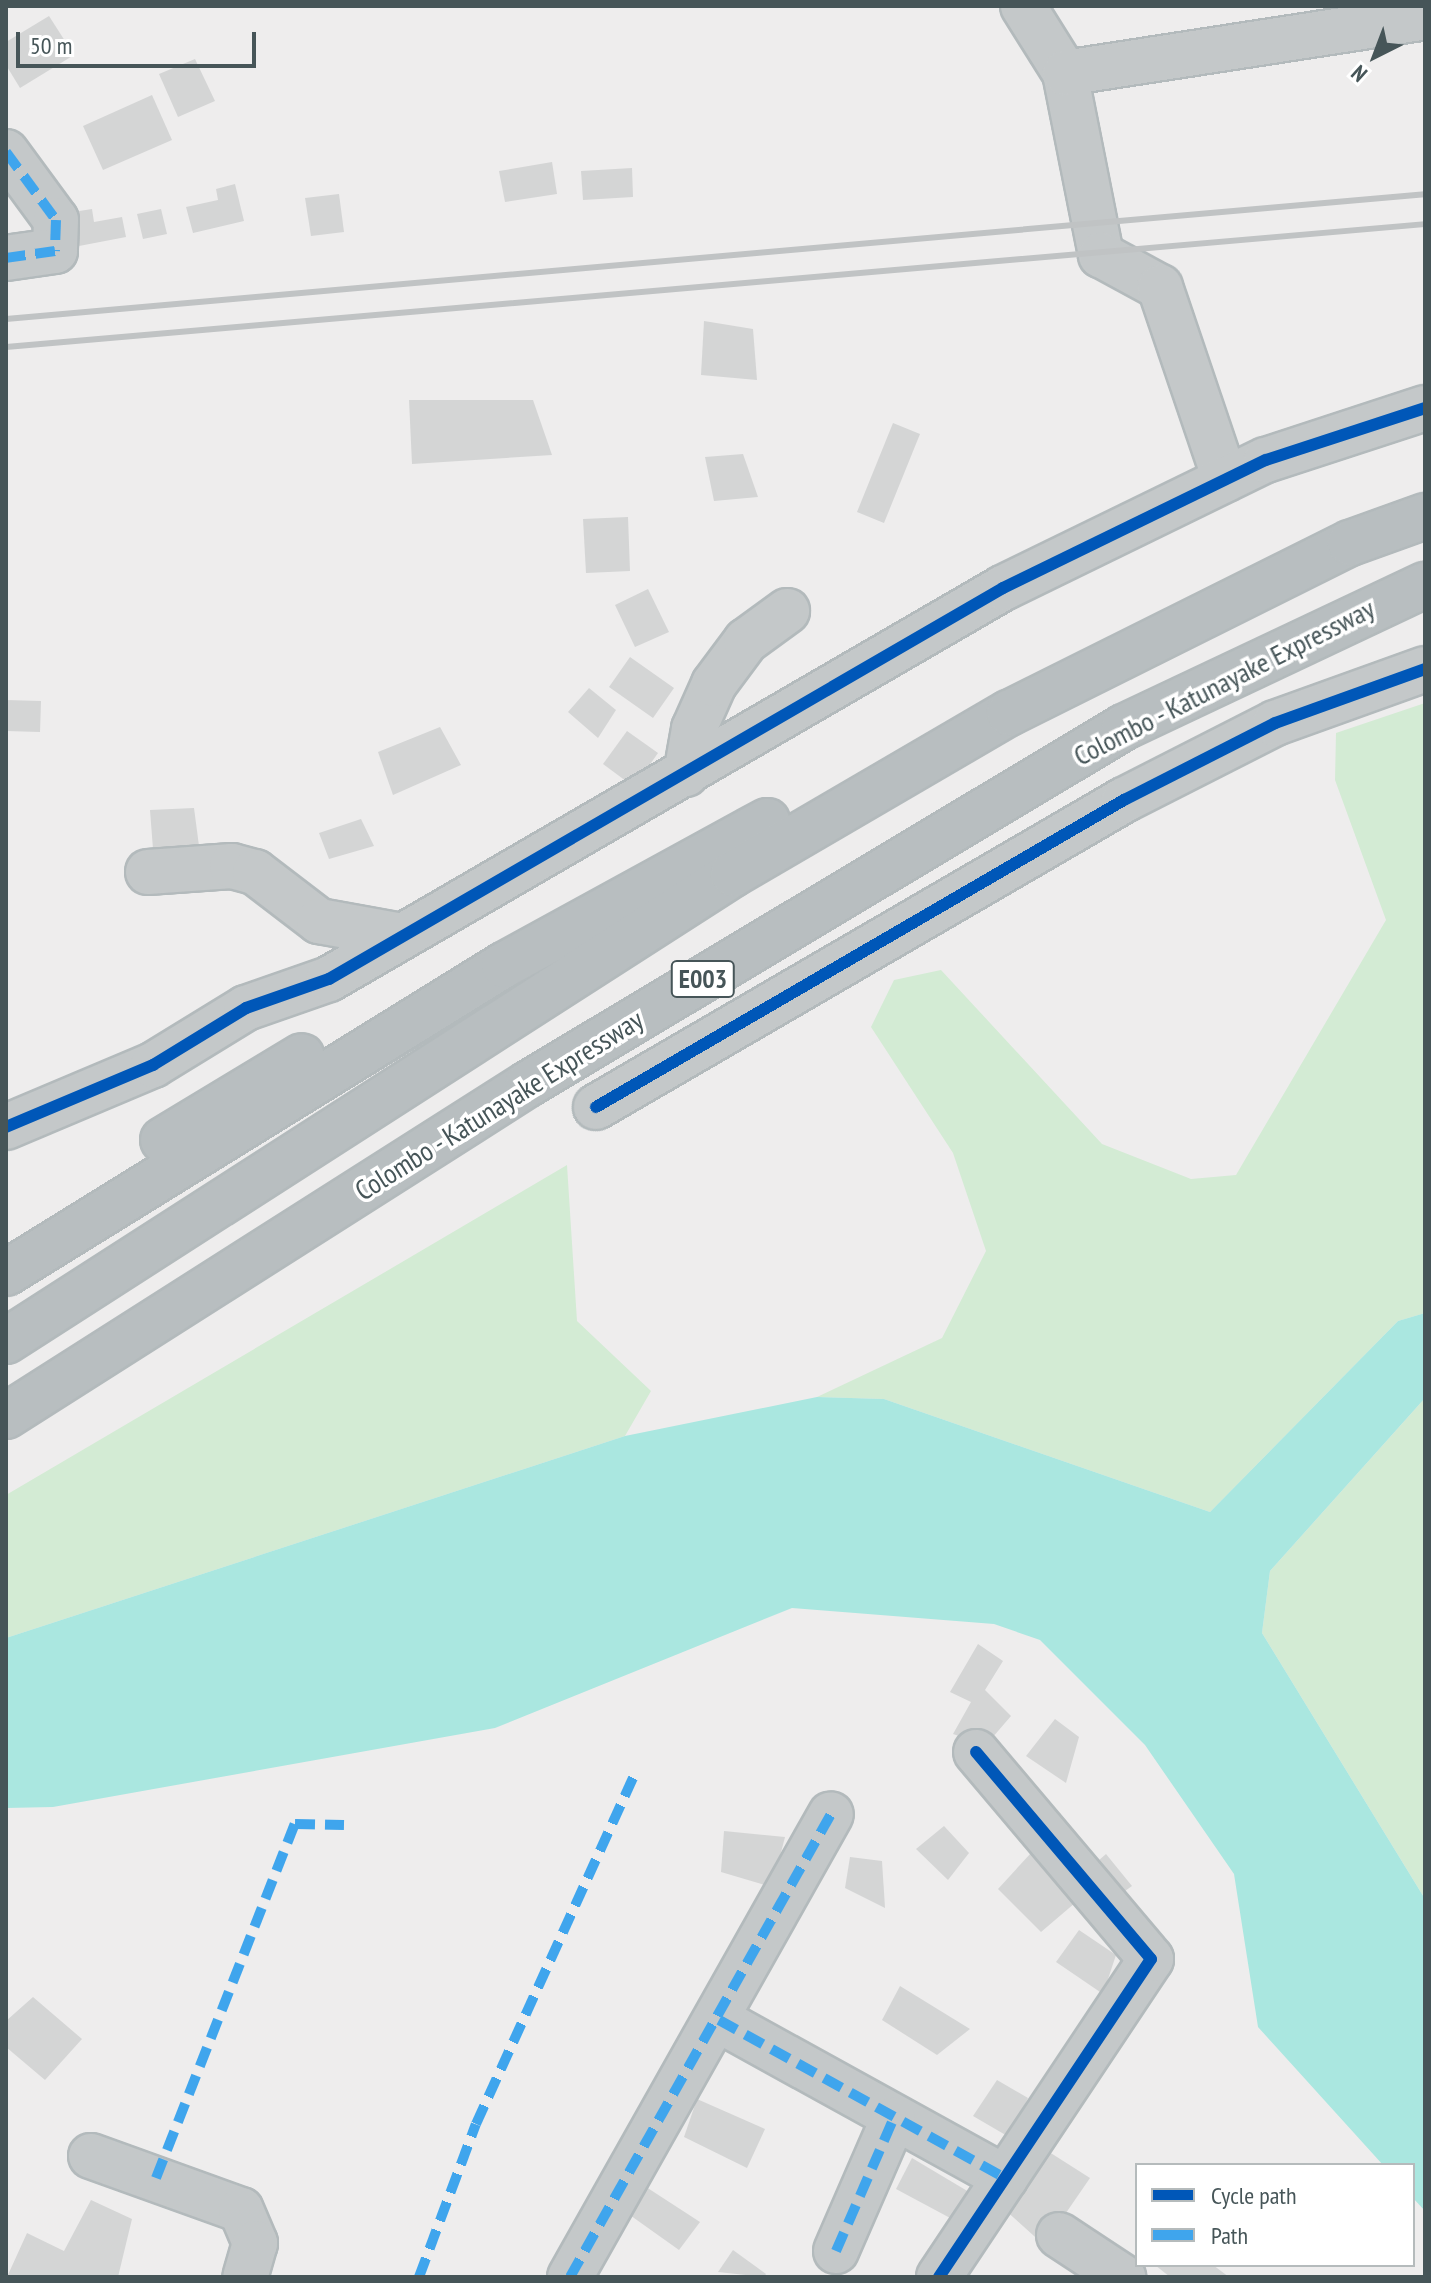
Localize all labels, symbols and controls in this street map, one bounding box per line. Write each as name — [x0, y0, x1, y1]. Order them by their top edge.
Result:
scale bar — [20, 16, 260, 66]
north arrow — [1335, 16, 1415, 96]
text: 50 m — [30, 30, 72, 61]
text: N — [1345, 59, 1373, 88]
street label: Colombo - Katunayake Expressway — [1067, 591, 1381, 773]
road number: E003 — [669, 957, 737, 1001]
street label: Colombo - Katunayake Expressway — [348, 1002, 650, 1208]
legend — [1135, 2163, 1415, 2267]
text: Cycle path — [1211, 2180, 1297, 2211]
text: Path — [1211, 2220, 1248, 2251]

